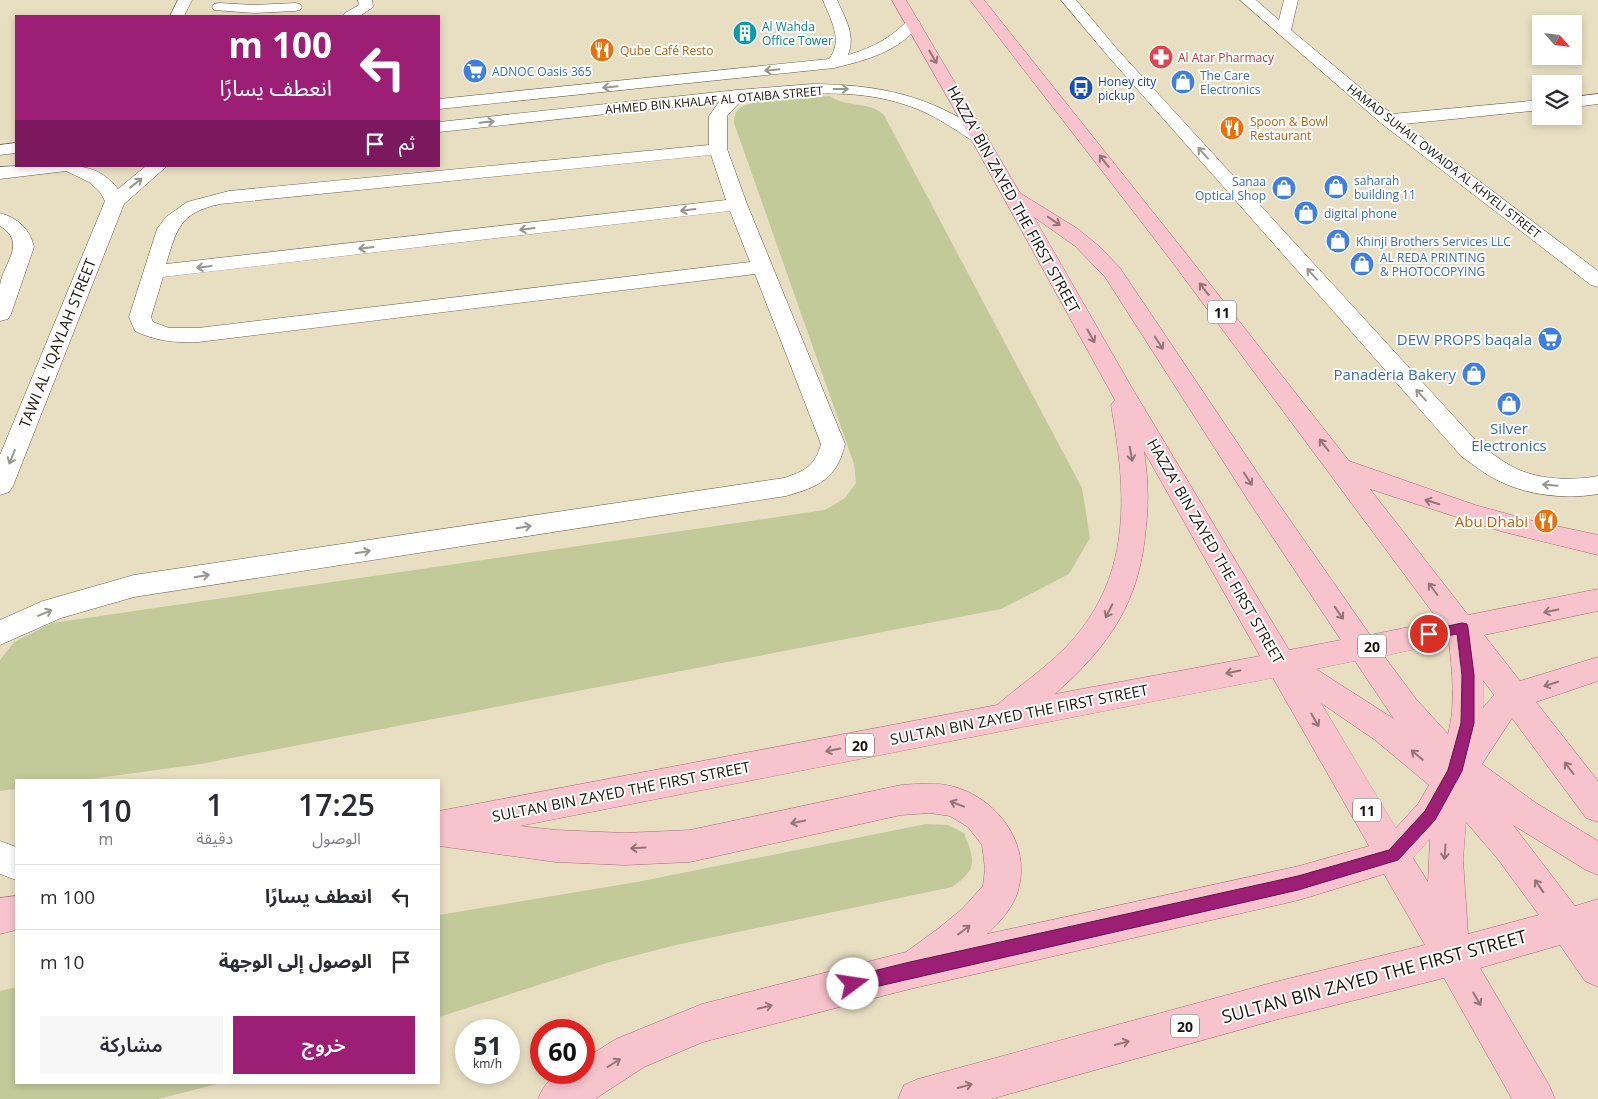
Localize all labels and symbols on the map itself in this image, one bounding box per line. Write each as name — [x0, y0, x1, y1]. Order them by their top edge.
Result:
north arrow — [1532, 15, 1582, 65]
place label: Al Wahda Office Tower — [762, 18, 833, 49]
building icon: Al Wahda Office Tower — [732, 20, 758, 46]
restaurant icon: Qube Café Resto — [589, 37, 615, 63]
place label: Qube Café Resto — [620, 42, 713, 59]
pharmacy icon: Al Atar Pharmacy — [1148, 44, 1174, 70]
place label: Al Atar Pharmacy — [1178, 49, 1275, 66]
one-way arrow — [928, 50, 938, 64]
supermarket icon: ADNOC Oasis 365 — [462, 58, 488, 84]
place label: ADNOC Oasis 365 — [492, 63, 592, 80]
one-way arrow — [764, 65, 780, 75]
place label: The Care Electronics — [1200, 67, 1261, 98]
shop icon: The Care Electronics — [1170, 69, 1196, 95]
place label: Honey city pickup — [1098, 73, 1157, 104]
bus stop icon: Honey city pickup — [1068, 75, 1094, 101]
street label: HAMAD SUHAIL OWAIDA AL KHYELI STREET — [1344, 80, 1545, 242]
one-way arrow — [602, 82, 618, 91]
street label: AHMED BIN KHALAF AL OTAIBA STREET — [604, 82, 824, 118]
street label: HAZZA' BIN ZAYED THE FIRST STREET — [943, 82, 1085, 317]
one-way arrow — [832, 84, 848, 94]
place label: Spoon & Bowl Restaurant — [1250, 113, 1328, 144]
restaurant icon: Spoon & Bowl Restaurant — [1219, 115, 1245, 141]
one-way arrow — [479, 117, 495, 127]
one-way arrow — [1197, 147, 1209, 160]
one-way arrow — [1098, 155, 1109, 168]
place label: saharah building 11 — [1354, 172, 1416, 203]
place label: Sanaa Optical Shop — [1195, 173, 1266, 204]
shop icon: saharah building 11 — [1323, 174, 1349, 200]
shop icon: Sanaa Optical Shop — [1271, 175, 1297, 201]
one-way arrow — [129, 177, 142, 188]
shop icon: digital phone — [1293, 200, 1319, 226]
one-way arrow — [681, 205, 697, 215]
place label: digital phone — [1324, 205, 1397, 222]
one-way arrow — [1047, 216, 1061, 226]
one-way arrow — [519, 224, 535, 234]
shop icon: Khinji Brothers Services LLC — [1325, 228, 1351, 254]
place label: Khinji Brothers Services LLC — [1356, 233, 1511, 250]
one-way arrow — [358, 243, 374, 253]
place label: AL REDA PRINTING & PHOTOCOPYING — [1380, 249, 1485, 280]
shop icon: AL REDA PRINTING & PHOTOCOPYING — [1349, 251, 1375, 277]
street label: TAWI AL 'IQAYLAH STREET — [14, 255, 100, 431]
one-way arrow — [197, 262, 213, 272]
one-way arrow — [1306, 267, 1318, 280]
one-way arrow — [1198, 283, 1209, 296]
road number: 11 — [1208, 300, 1236, 324]
supermarket icon: DEW PROPS baqala — [1537, 326, 1563, 352]
one-way arrow — [1086, 328, 1096, 342]
place label: DEW PROPS baqala — [1397, 329, 1532, 349]
one-way arrow — [1155, 335, 1165, 349]
shop icon: Panaderia Bakery — [1461, 361, 1487, 387]
place label: Panaderia Bakery — [1333, 364, 1456, 384]
one-way arrow — [1415, 388, 1426, 401]
shop icon: Silver Electronics — [1496, 391, 1522, 417]
place label: Silver Electronics — [1471, 418, 1547, 455]
street label: HAZZA' BIN ZAYED THE FIRST STREET — [1143, 435, 1289, 668]
one-way arrow — [1319, 439, 1330, 452]
one-way arrow — [1127, 445, 1137, 461]
one-way arrow — [6, 449, 16, 464]
one-way arrow — [1243, 471, 1253, 485]
one-way arrow — [1542, 480, 1558, 490]
one-way arrow — [1425, 496, 1441, 506]
restaurant icon: Abu Dhabi — [1533, 508, 1559, 534]
place label: Abu Dhabi — [1455, 511, 1528, 531]
one-way arrow — [515, 522, 531, 532]
one-way arrow — [355, 546, 371, 556]
one-way arrow — [194, 571, 210, 581]
one-way arrow — [1428, 582, 1438, 596]
one-way arrow — [1104, 604, 1114, 619]
one-way arrow — [1334, 606, 1344, 620]
one-way arrow — [1543, 606, 1559, 616]
one-way arrow — [37, 608, 52, 618]
pin — [1408, 613, 1450, 655]
road number: 20 — [1358, 634, 1386, 658]
one-way arrow — [1226, 668, 1242, 678]
street label: SULTAN BIN ZAYED THE FIRST STREET — [888, 679, 1150, 749]
one-way arrow — [1544, 680, 1560, 689]
one-way arrow — [1310, 712, 1320, 727]
road number: 20 — [846, 734, 874, 756]
one-way arrow — [826, 746, 842, 756]
one-way arrow — [1410, 749, 1423, 760]
street label: SULTAN BIN ZAYED THE FIRST STREET — [490, 756, 752, 826]
one-way arrow — [1563, 762, 1574, 775]
road number: 11 — [1353, 798, 1381, 822]
one-way arrow — [950, 799, 965, 809]
one-way arrow — [790, 818, 806, 828]
one-way arrow — [630, 844, 646, 853]
one-way arrow — [1441, 844, 1450, 860]
one-way arrow — [1534, 879, 1544, 893]
street label: SULTAN BIN ZAYED THE FIRST STREET — [1219, 924, 1529, 1028]
one-way arrow — [957, 925, 970, 936]
position arrow — [826, 957, 878, 1009]
one-way arrow — [1472, 991, 1482, 1006]
one-way arrow — [757, 1002, 773, 1011]
road number: 20 — [1171, 1014, 1199, 1038]
speed limit sign: 60 — [530, 1019, 595, 1084]
one-way arrow — [1114, 1038, 1130, 1047]
one-way arrow — [607, 1058, 621, 1068]
one-way arrow — [957, 1081, 973, 1090]

